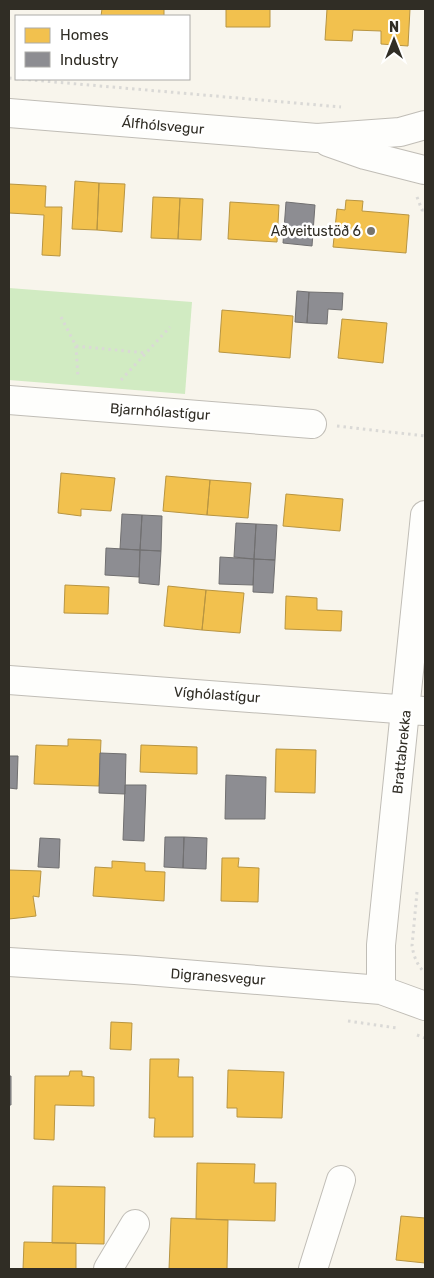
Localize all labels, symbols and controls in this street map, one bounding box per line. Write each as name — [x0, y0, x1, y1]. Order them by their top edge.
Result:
legend — [15, 15, 190, 80]
north arrow — [369, 15, 419, 65]
text: N — [389, 19, 399, 36]
text: Homes — [60, 26, 109, 44]
text: Industry — [60, 51, 119, 69]
street label: Álfhólsvegur — [121, 113, 206, 138]
place label: Aðveitustöð 6 — [271, 223, 361, 240]
marker: Aðveitustöð 6 — [365, 225, 377, 237]
street label: Bjarnhólastígur — [109, 400, 211, 424]
street label: Víghólastígur — [173, 683, 261, 707]
street label: Brattabrekka — [389, 709, 415, 795]
street label: Digranesvegur — [170, 965, 267, 989]

